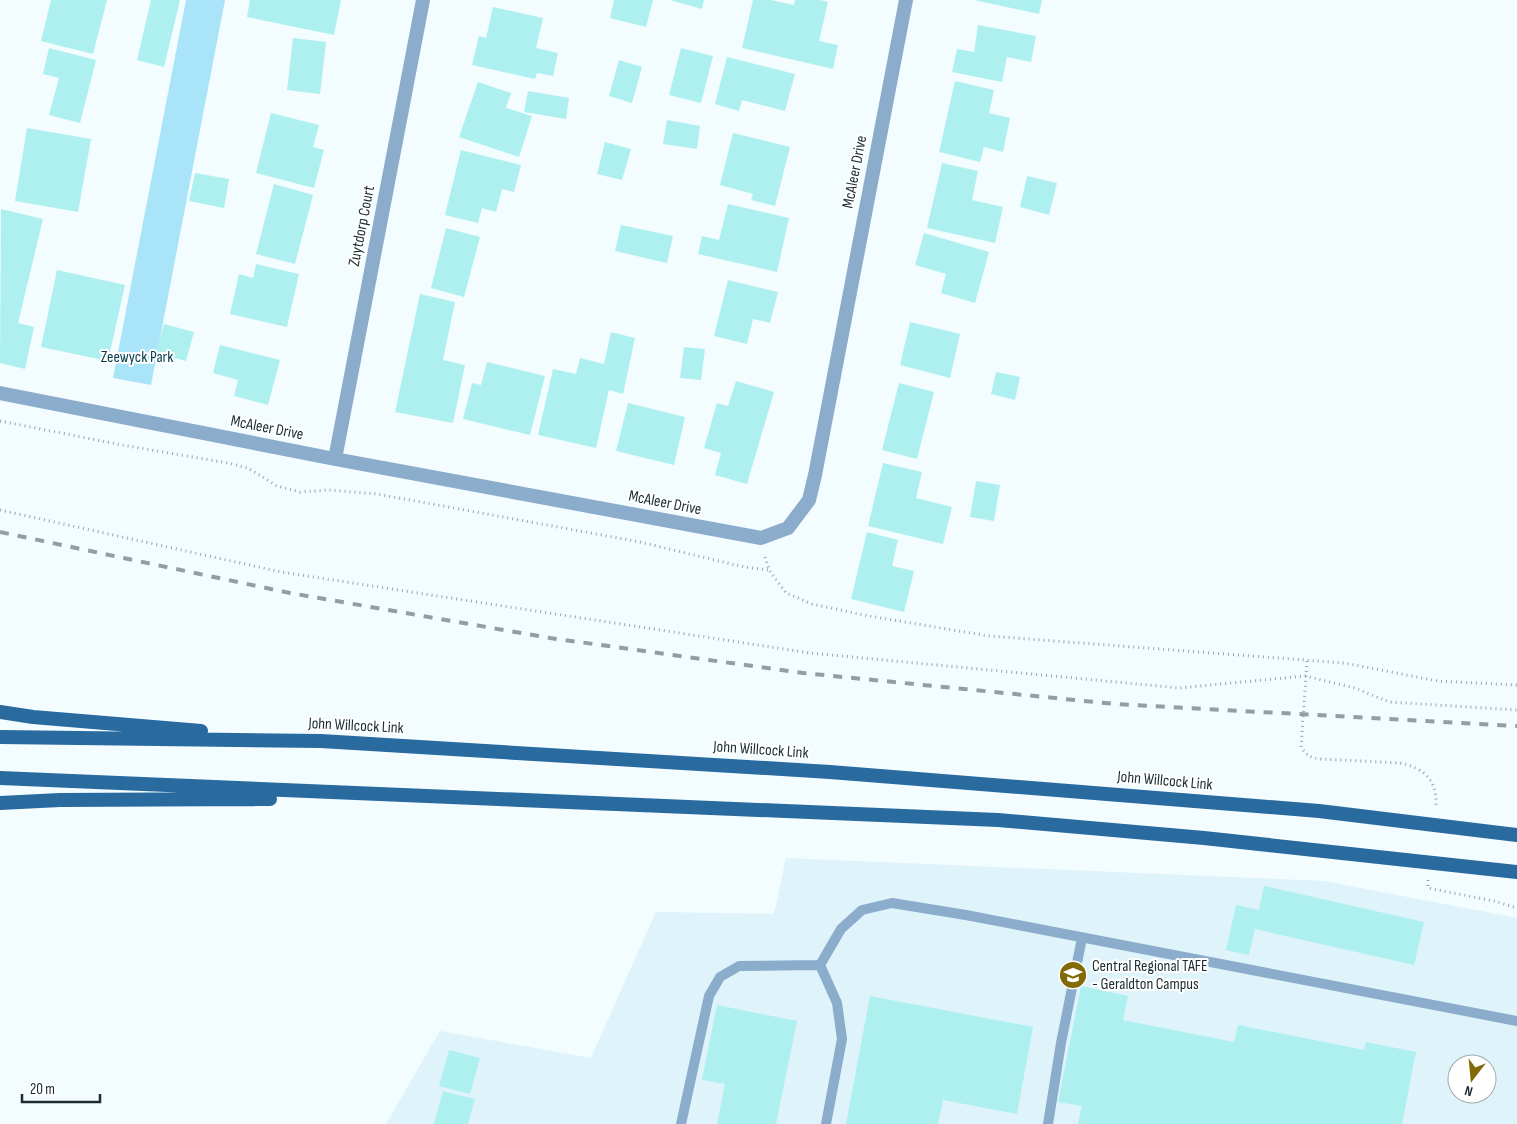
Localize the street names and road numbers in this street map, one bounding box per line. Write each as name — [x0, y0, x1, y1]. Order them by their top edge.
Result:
street label: McAleer Drive — [839, 134, 871, 210]
street label: Zuytdorp Court — [345, 184, 379, 268]
street label: McAleer Drive — [229, 412, 305, 444]
street label: McAleer Drive — [627, 487, 703, 519]
street label: John Willcock Link — [307, 714, 404, 738]
street label: John Willcock Link — [712, 737, 809, 763]
street label: John Willcock Link — [1116, 767, 1213, 795]

